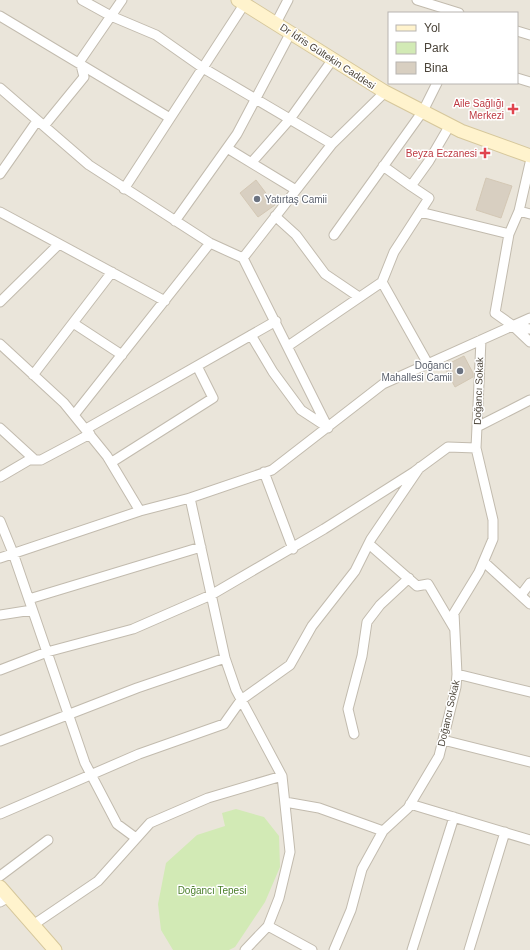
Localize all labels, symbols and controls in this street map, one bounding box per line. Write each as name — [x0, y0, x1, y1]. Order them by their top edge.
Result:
legend — [388, 12, 518, 84]
street label: Dr İdris Gültekin Caddesi — [278, 21, 378, 91]
text: Yol — [424, 21, 440, 35]
text: Park — [424, 41, 450, 55]
text: Bina — [424, 61, 448, 75]
place label: Aile Sağlığı Merkezi — [453, 98, 504, 121]
marker: Aile Sağlığı Merkezi — [507, 103, 519, 115]
place label: Beyza Eczanesi — [406, 148, 477, 159]
marker: Beyza Eczanesi — [480, 148, 490, 158]
marker: Yatırtaş Camii — [252, 194, 262, 204]
place label: Yatırtaş Camii — [265, 194, 327, 205]
street label: Doğancı Sokak — [472, 356, 485, 425]
place label: Doğancı Mahallesi Camii — [381, 360, 452, 383]
marker: Doğancı Mahallesi Camii — [455, 366, 465, 376]
street label: Doğancı Sokak — [435, 678, 462, 747]
park label: Doğancı Tepesi — [178, 885, 246, 896]

